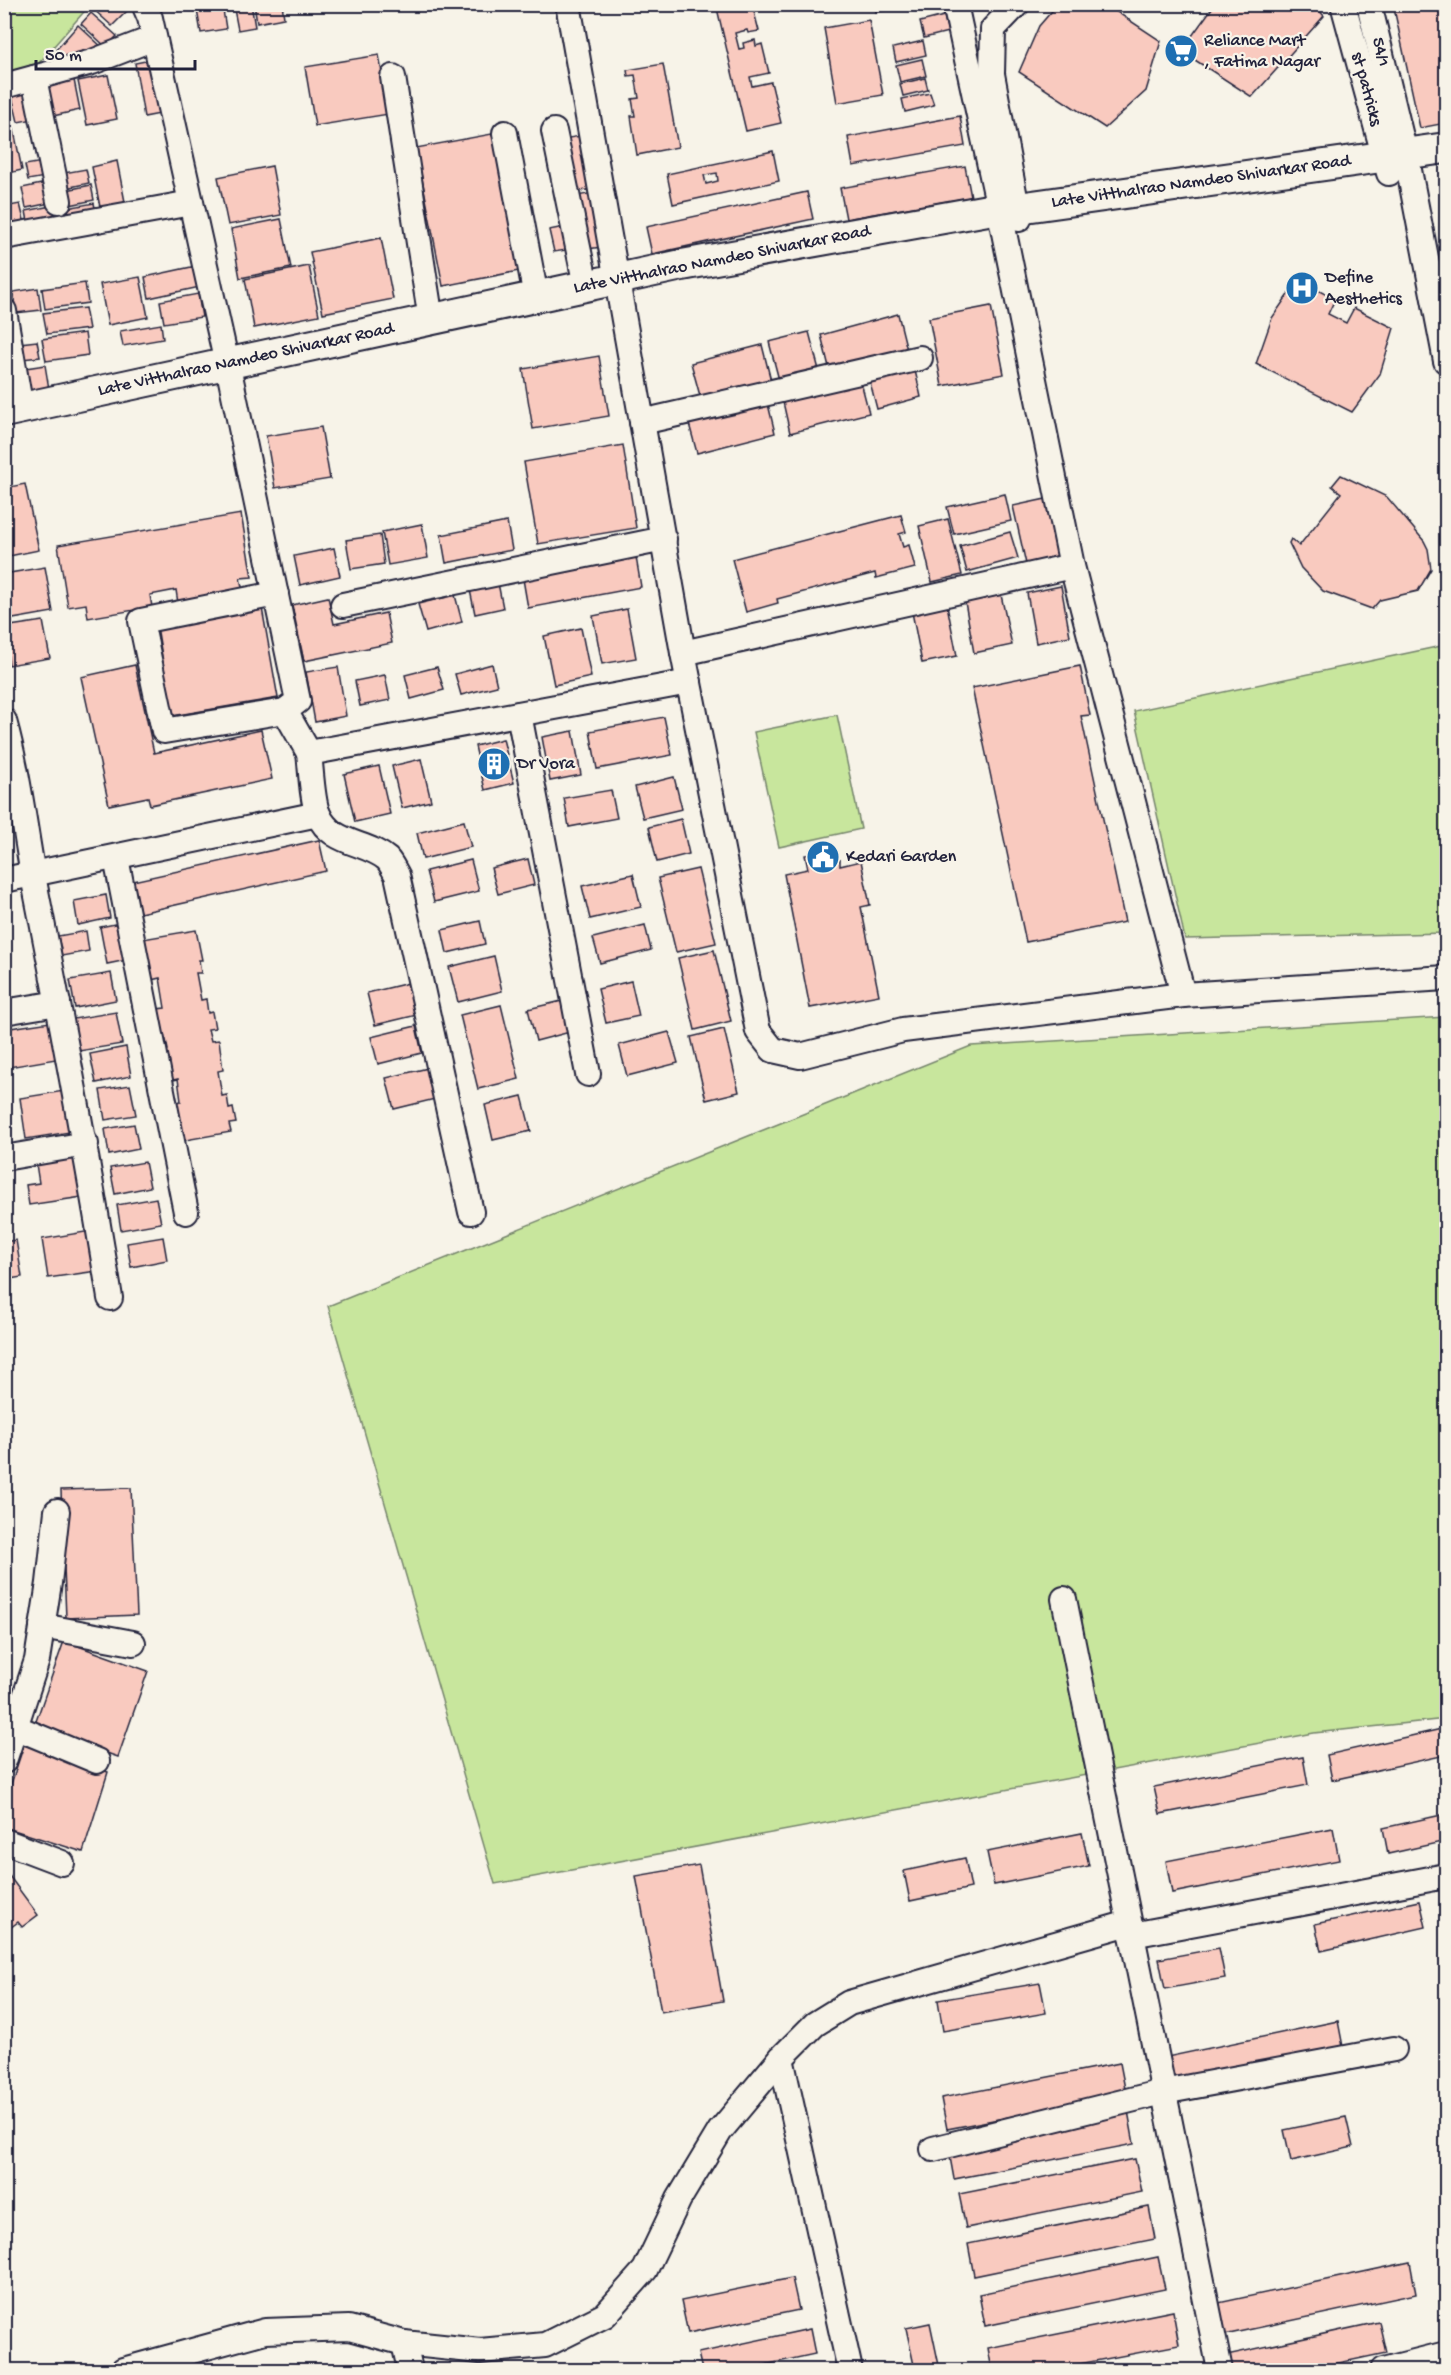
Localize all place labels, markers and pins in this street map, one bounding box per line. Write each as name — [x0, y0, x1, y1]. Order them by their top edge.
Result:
place label: Reliance Mart , Fatima Nagar — [1204, 31, 1321, 73]
supermarket icon: Reliance Mart , Fatima Nagar — [1163, 33, 1199, 69]
place label: Define Aesthetics — [1324, 268, 1403, 310]
hospital icon: Define Aesthetics — [1284, 270, 1320, 306]
building icon: Dr Vora — [476, 746, 512, 782]
place label: Dr Vora — [516, 754, 576, 775]
public building icon: Kedari Garden — [805, 839, 841, 875]
place label: Kedari Garden — [846, 847, 957, 868]

